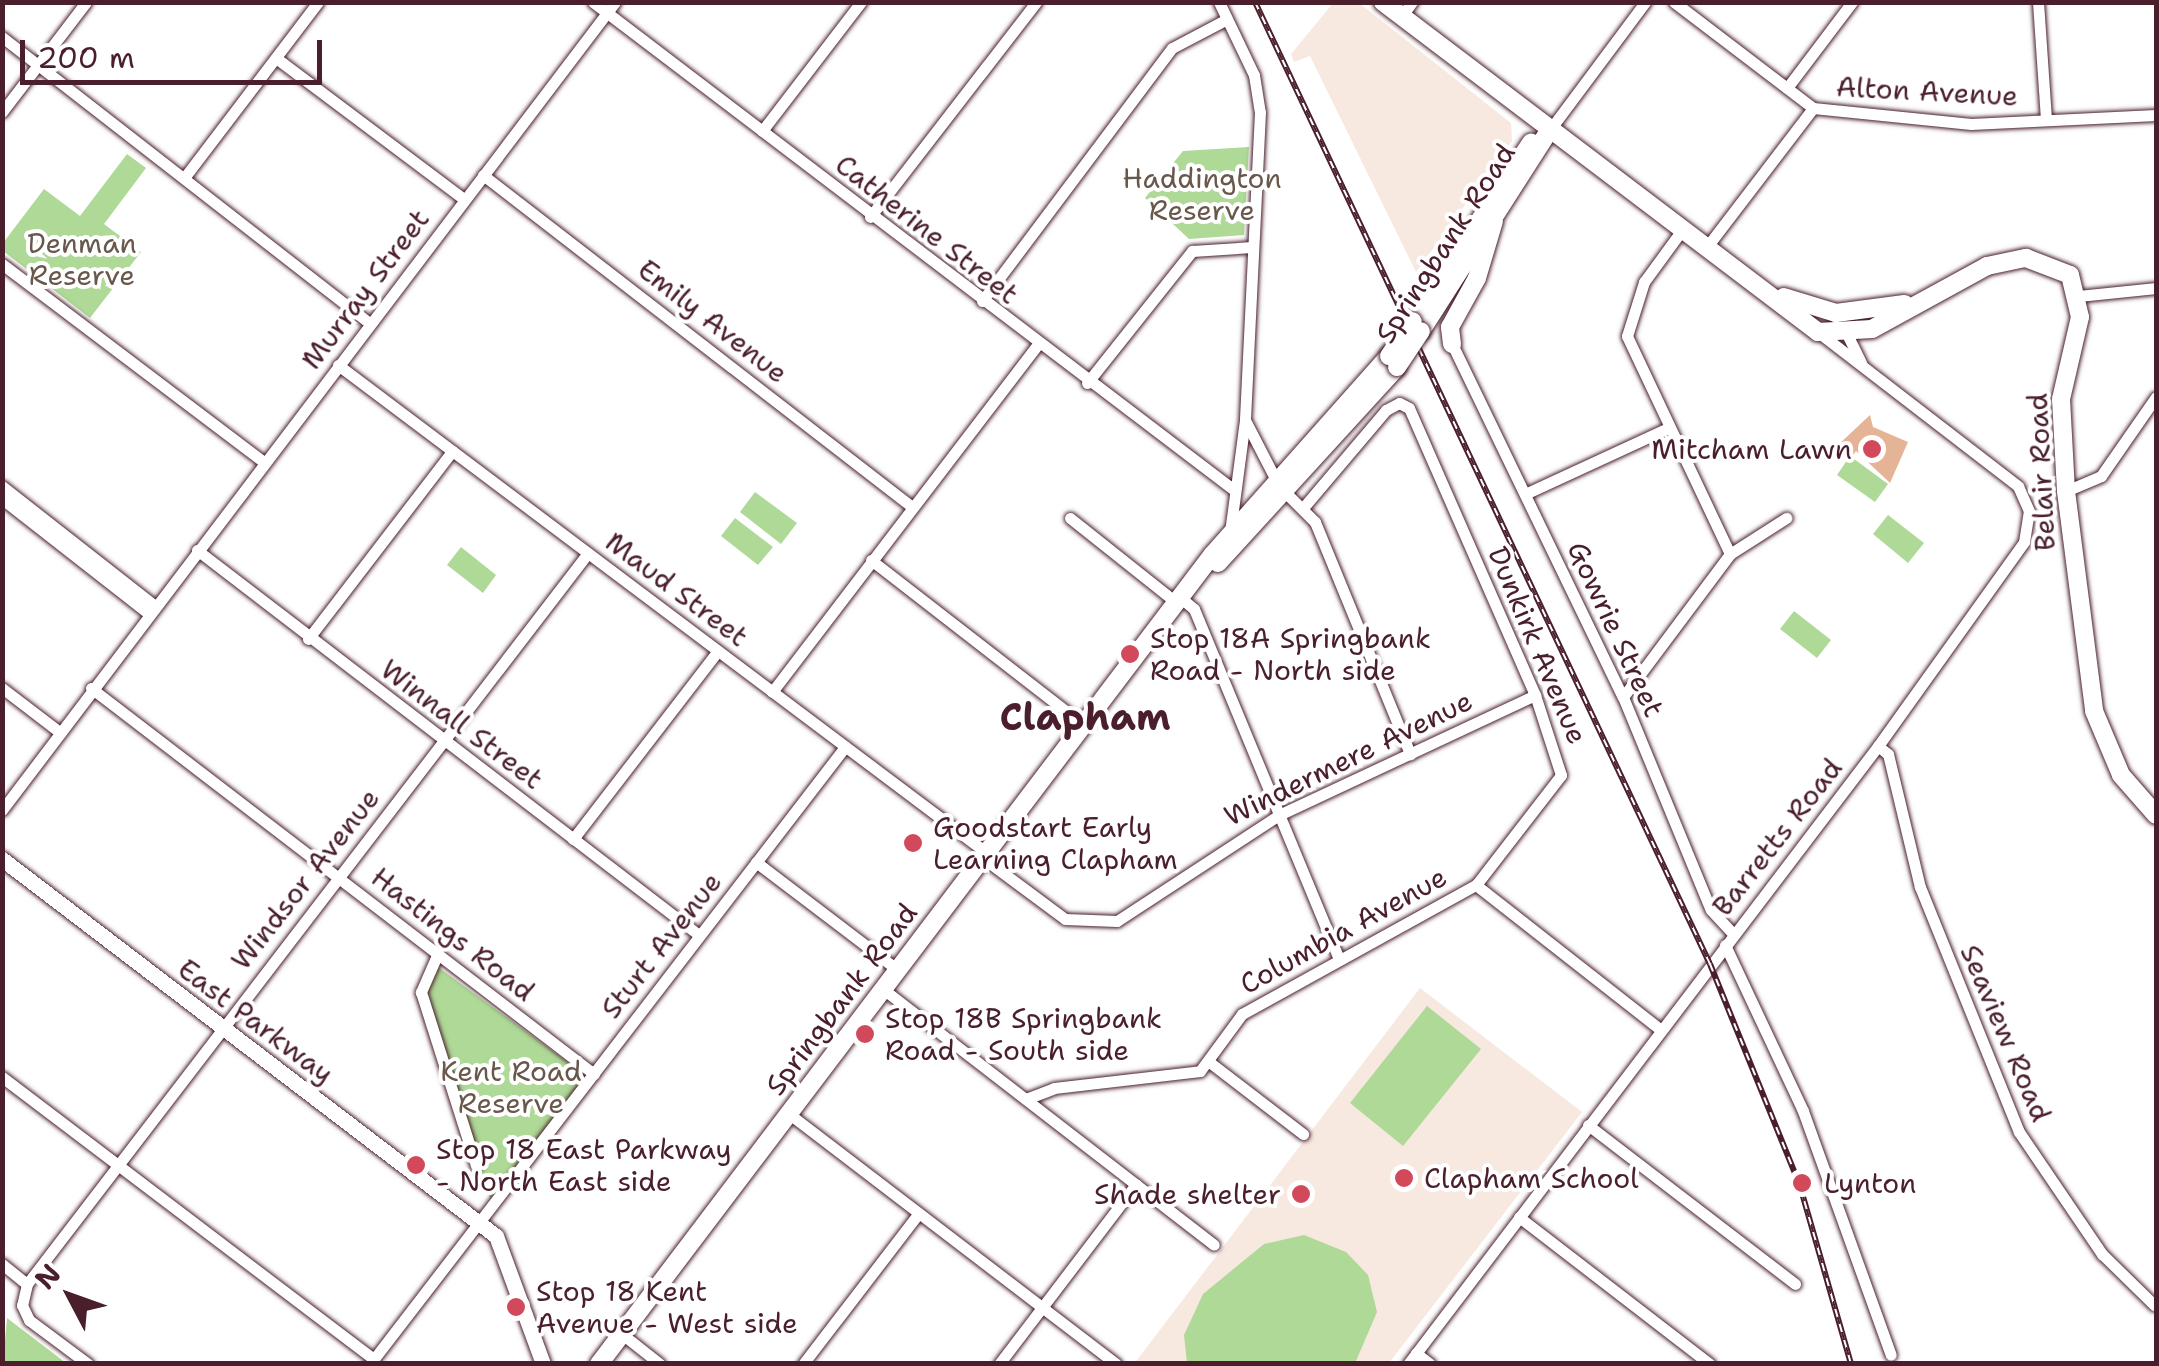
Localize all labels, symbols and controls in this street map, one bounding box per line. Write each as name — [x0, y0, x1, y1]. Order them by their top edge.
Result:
scale bar — [25, 20, 328, 82]
text: 200 m — [37, 37, 135, 78]
street label: Alton Avenue — [1835, 69, 2019, 113]
street label: Springbank Road — [1368, 137, 1522, 349]
street label: Catherine Street — [829, 147, 1025, 311]
park label: Haddington Reserve — [1122, 161, 1282, 227]
street label: Murray Street — [294, 202, 436, 376]
park label: Denman Reserve — [27, 226, 137, 292]
street label: Emily Avenue — [631, 252, 795, 390]
street label: Belair Road — [2020, 392, 2062, 552]
place label: Mitcham Lawn — [1651, 432, 1852, 466]
marker: Mitcham Lawn — [1861, 438, 1883, 460]
street label: Maud Street — [599, 525, 755, 653]
street label: Gowrie Street — [1561, 536, 1671, 722]
street label: Dunkirk Avenue — [1481, 541, 1595, 749]
place label: Stop 18A Springbank Road - North side — [1150, 621, 1431, 687]
marker: Stop 18A Springbank Road - North side — [1119, 643, 1141, 665]
street label: Winnall Street — [374, 652, 550, 796]
street label: Windermere Avenue — [1219, 683, 1477, 833]
district label: Clapham — [999, 694, 1171, 740]
street label: Barretts Road — [1705, 752, 1849, 922]
street label: Windsor Avenue — [224, 782, 386, 976]
place label: Goodstart Early Learning Clapham — [933, 810, 1178, 876]
marker: Goodstart Early Learning Clapham — [902, 832, 924, 854]
street label: Columbia Avenue — [1234, 859, 1452, 1001]
street label: Hastings Road — [365, 860, 541, 1008]
street label: Sturt Avenue — [594, 865, 728, 1025]
street label: Springbank Road — [758, 897, 924, 1101]
street label: Seaview Road — [1954, 939, 2058, 1127]
street label: East Parkway — [172, 952, 340, 1090]
place label: Stop 18B Springbank Road - South side — [885, 1001, 1162, 1067]
marker: Stop 18B Springbank Road - South side — [854, 1023, 876, 1045]
park label: Kent Road Reserve — [440, 1054, 582, 1120]
place label: Stop 18 East Parkway - North East side — [436, 1132, 732, 1198]
marker: Stop 18 East Parkway - North East side — [405, 1154, 427, 1176]
place label: Clapham School — [1424, 1161, 1639, 1195]
place label: Lynton — [1824, 1166, 1916, 1200]
marker: Clapham School — [1393, 1167, 1415, 1189]
marker: Lynton — [1789, 1170, 1815, 1196]
place label: Shade shelter — [1094, 1177, 1281, 1211]
marker: Shade shelter — [1290, 1183, 1312, 1205]
north arrow — [20, 1246, 120, 1346]
text: N — [26, 1255, 69, 1297]
place label: Stop 18 Kent Avenue - West side — [536, 1274, 798, 1340]
marker: Stop 18 Kent Avenue - West side — [505, 1296, 527, 1318]

